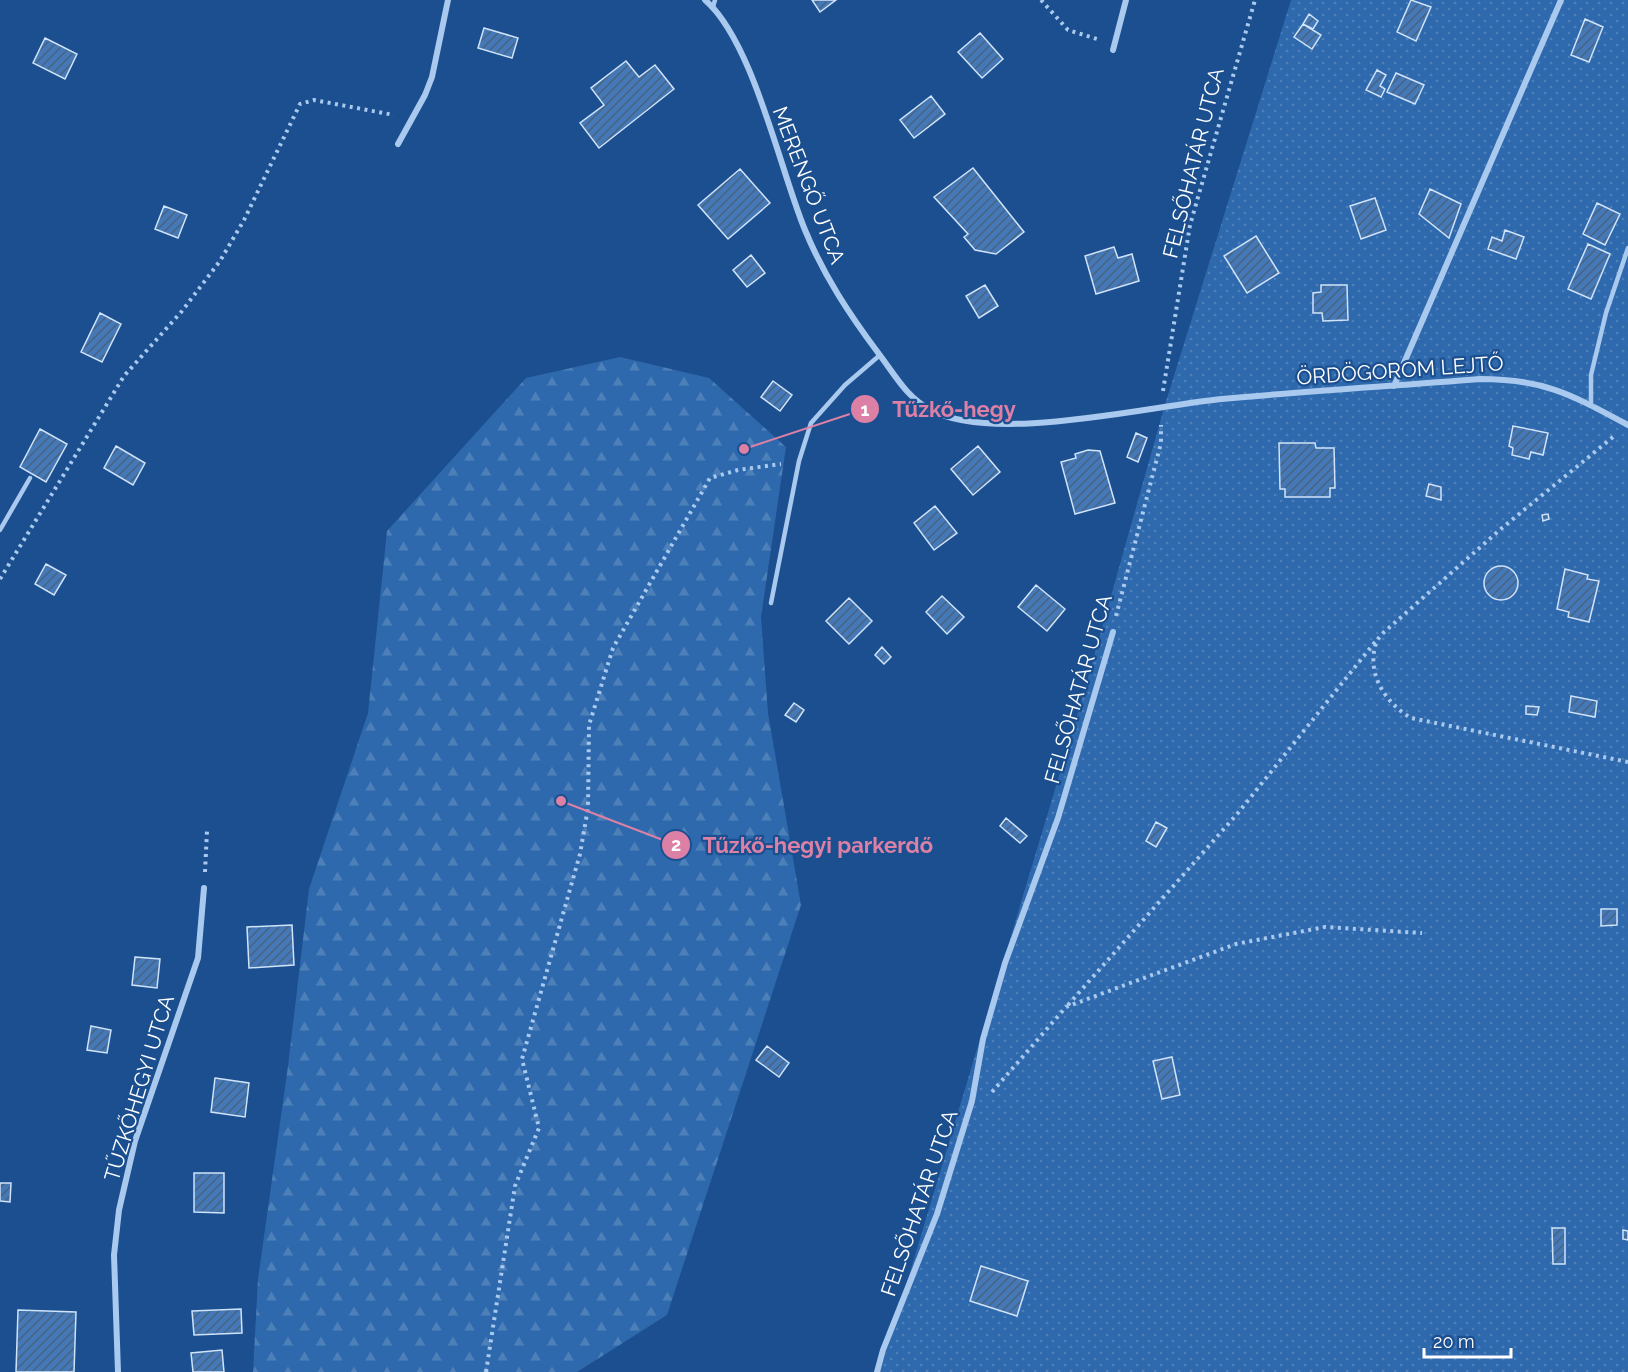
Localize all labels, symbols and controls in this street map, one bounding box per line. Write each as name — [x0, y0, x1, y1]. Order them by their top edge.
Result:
street label: FELSŐHATÁR UTCA — [1157, 65, 1229, 261]
street label: MERENGŐ UTCA — [767, 103, 851, 267]
street label: ÖRDÖGOROM LEJTŐ — [1296, 350, 1504, 390]
callout: Tűzkő-hegy — [850, 389, 1027, 429]
text: Tűzkő-hegy — [892, 396, 1016, 422]
text: 1 — [861, 399, 870, 420]
street label: FELSŐHATÁR UTCA — [1039, 592, 1117, 786]
callout: Tűzkő-hegyi parkerdő — [661, 825, 945, 865]
text: Tűzkő-hegyi parkerdő — [703, 832, 933, 858]
text: 2 — [671, 834, 681, 855]
street label: TŰZKŐHEGYI UTCA — [99, 992, 179, 1184]
street label: FELSŐHATÁR UTCA — [875, 1107, 963, 1299]
scale bar — [1424, 1321, 1511, 1359]
text: 20 m — [1433, 1331, 1475, 1352]

